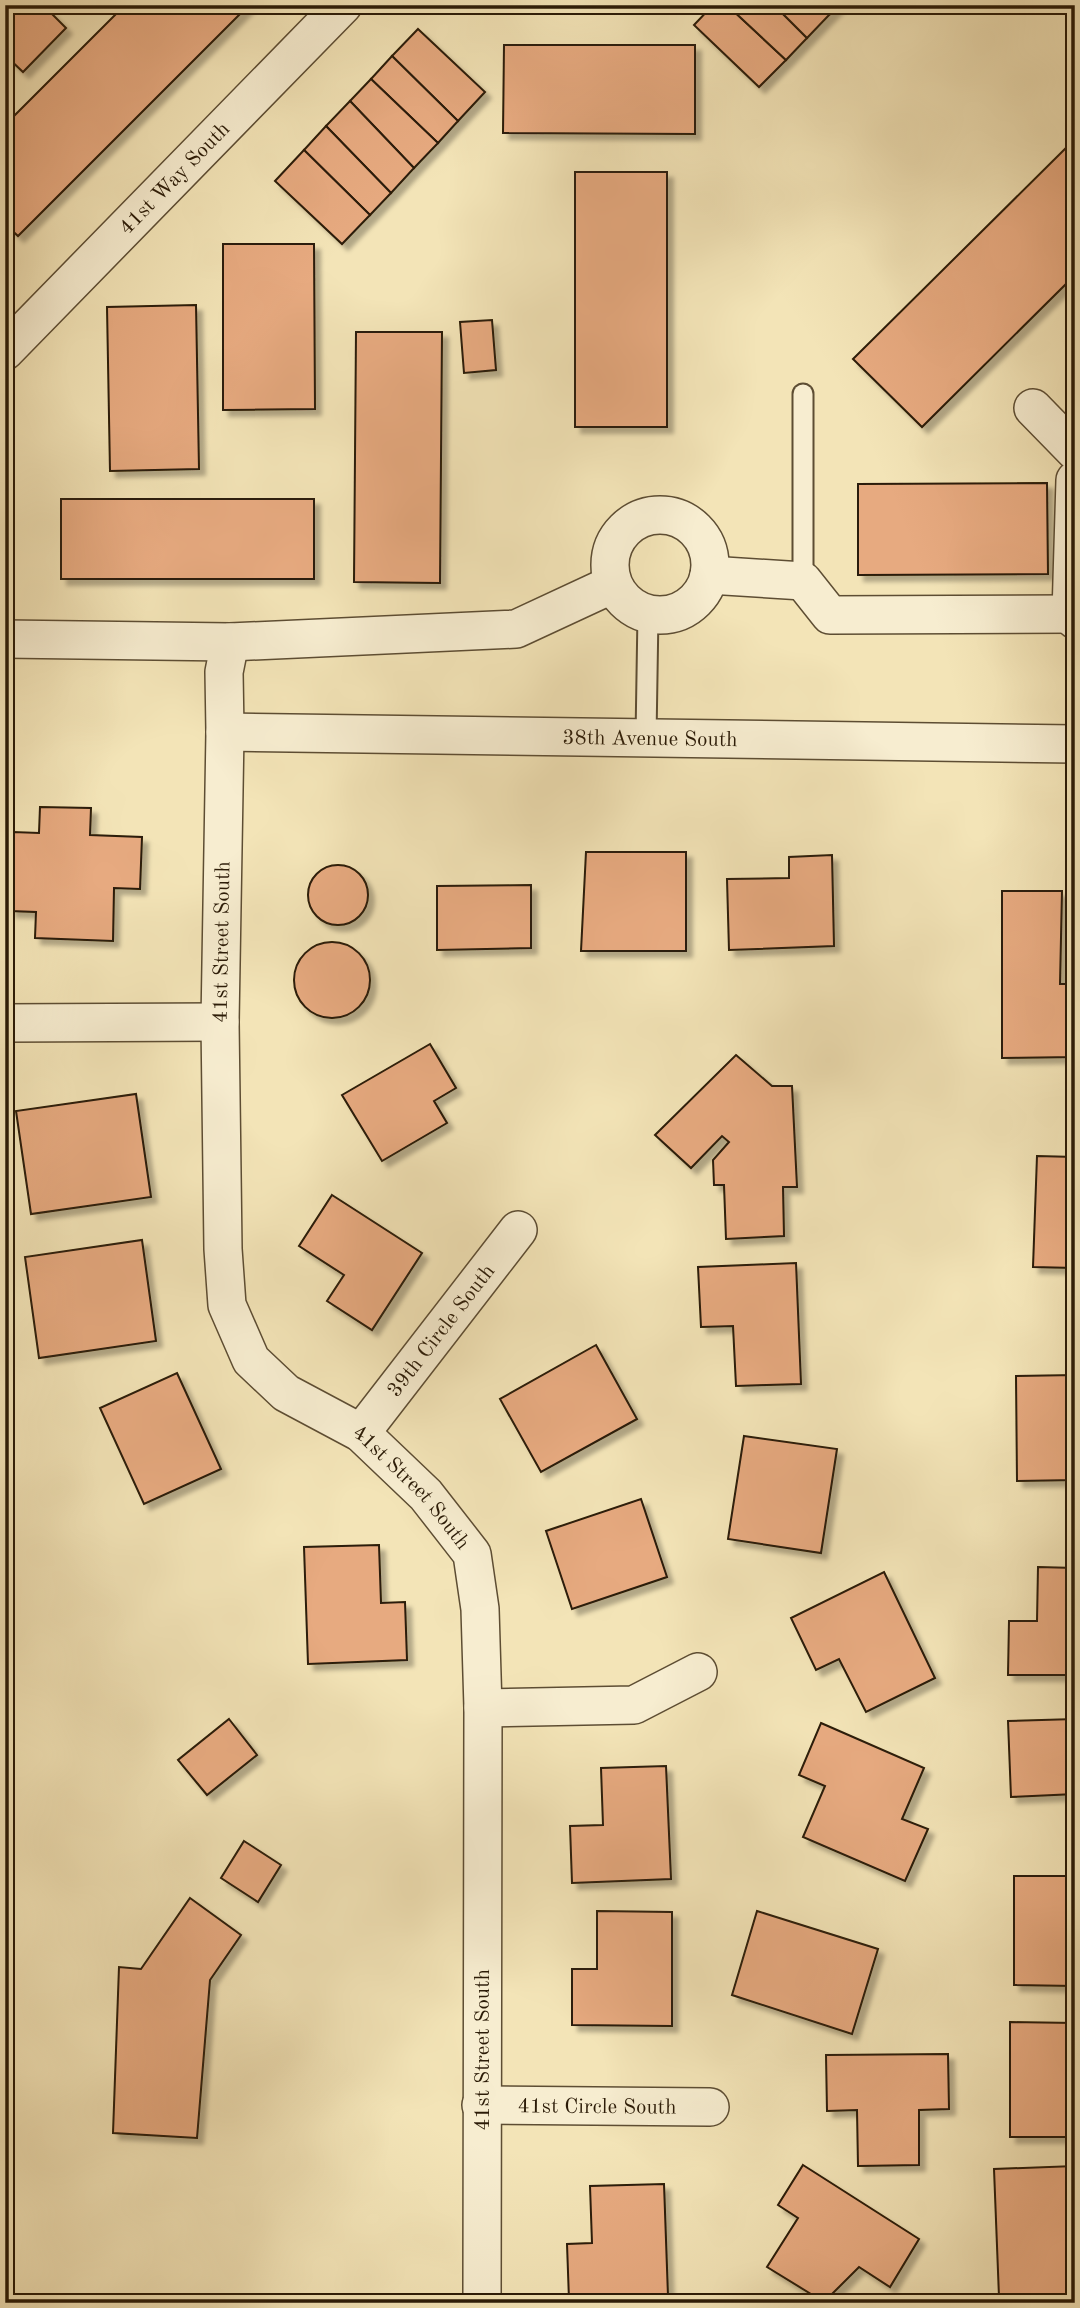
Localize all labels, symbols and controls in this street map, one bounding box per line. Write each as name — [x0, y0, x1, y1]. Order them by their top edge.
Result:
street label: 41st Way South — [116, 119, 234, 239]
street label: 38th Avenue South — [562, 728, 738, 751]
street label: 41st Street South — [211, 861, 234, 1023]
street label: 39th Circle South — [384, 1261, 499, 1401]
street label: 41st Street South — [349, 1422, 473, 1554]
street label: 41st Street South — [473, 1969, 494, 2131]
street label: 41st Circle South — [517, 2096, 677, 2119]

